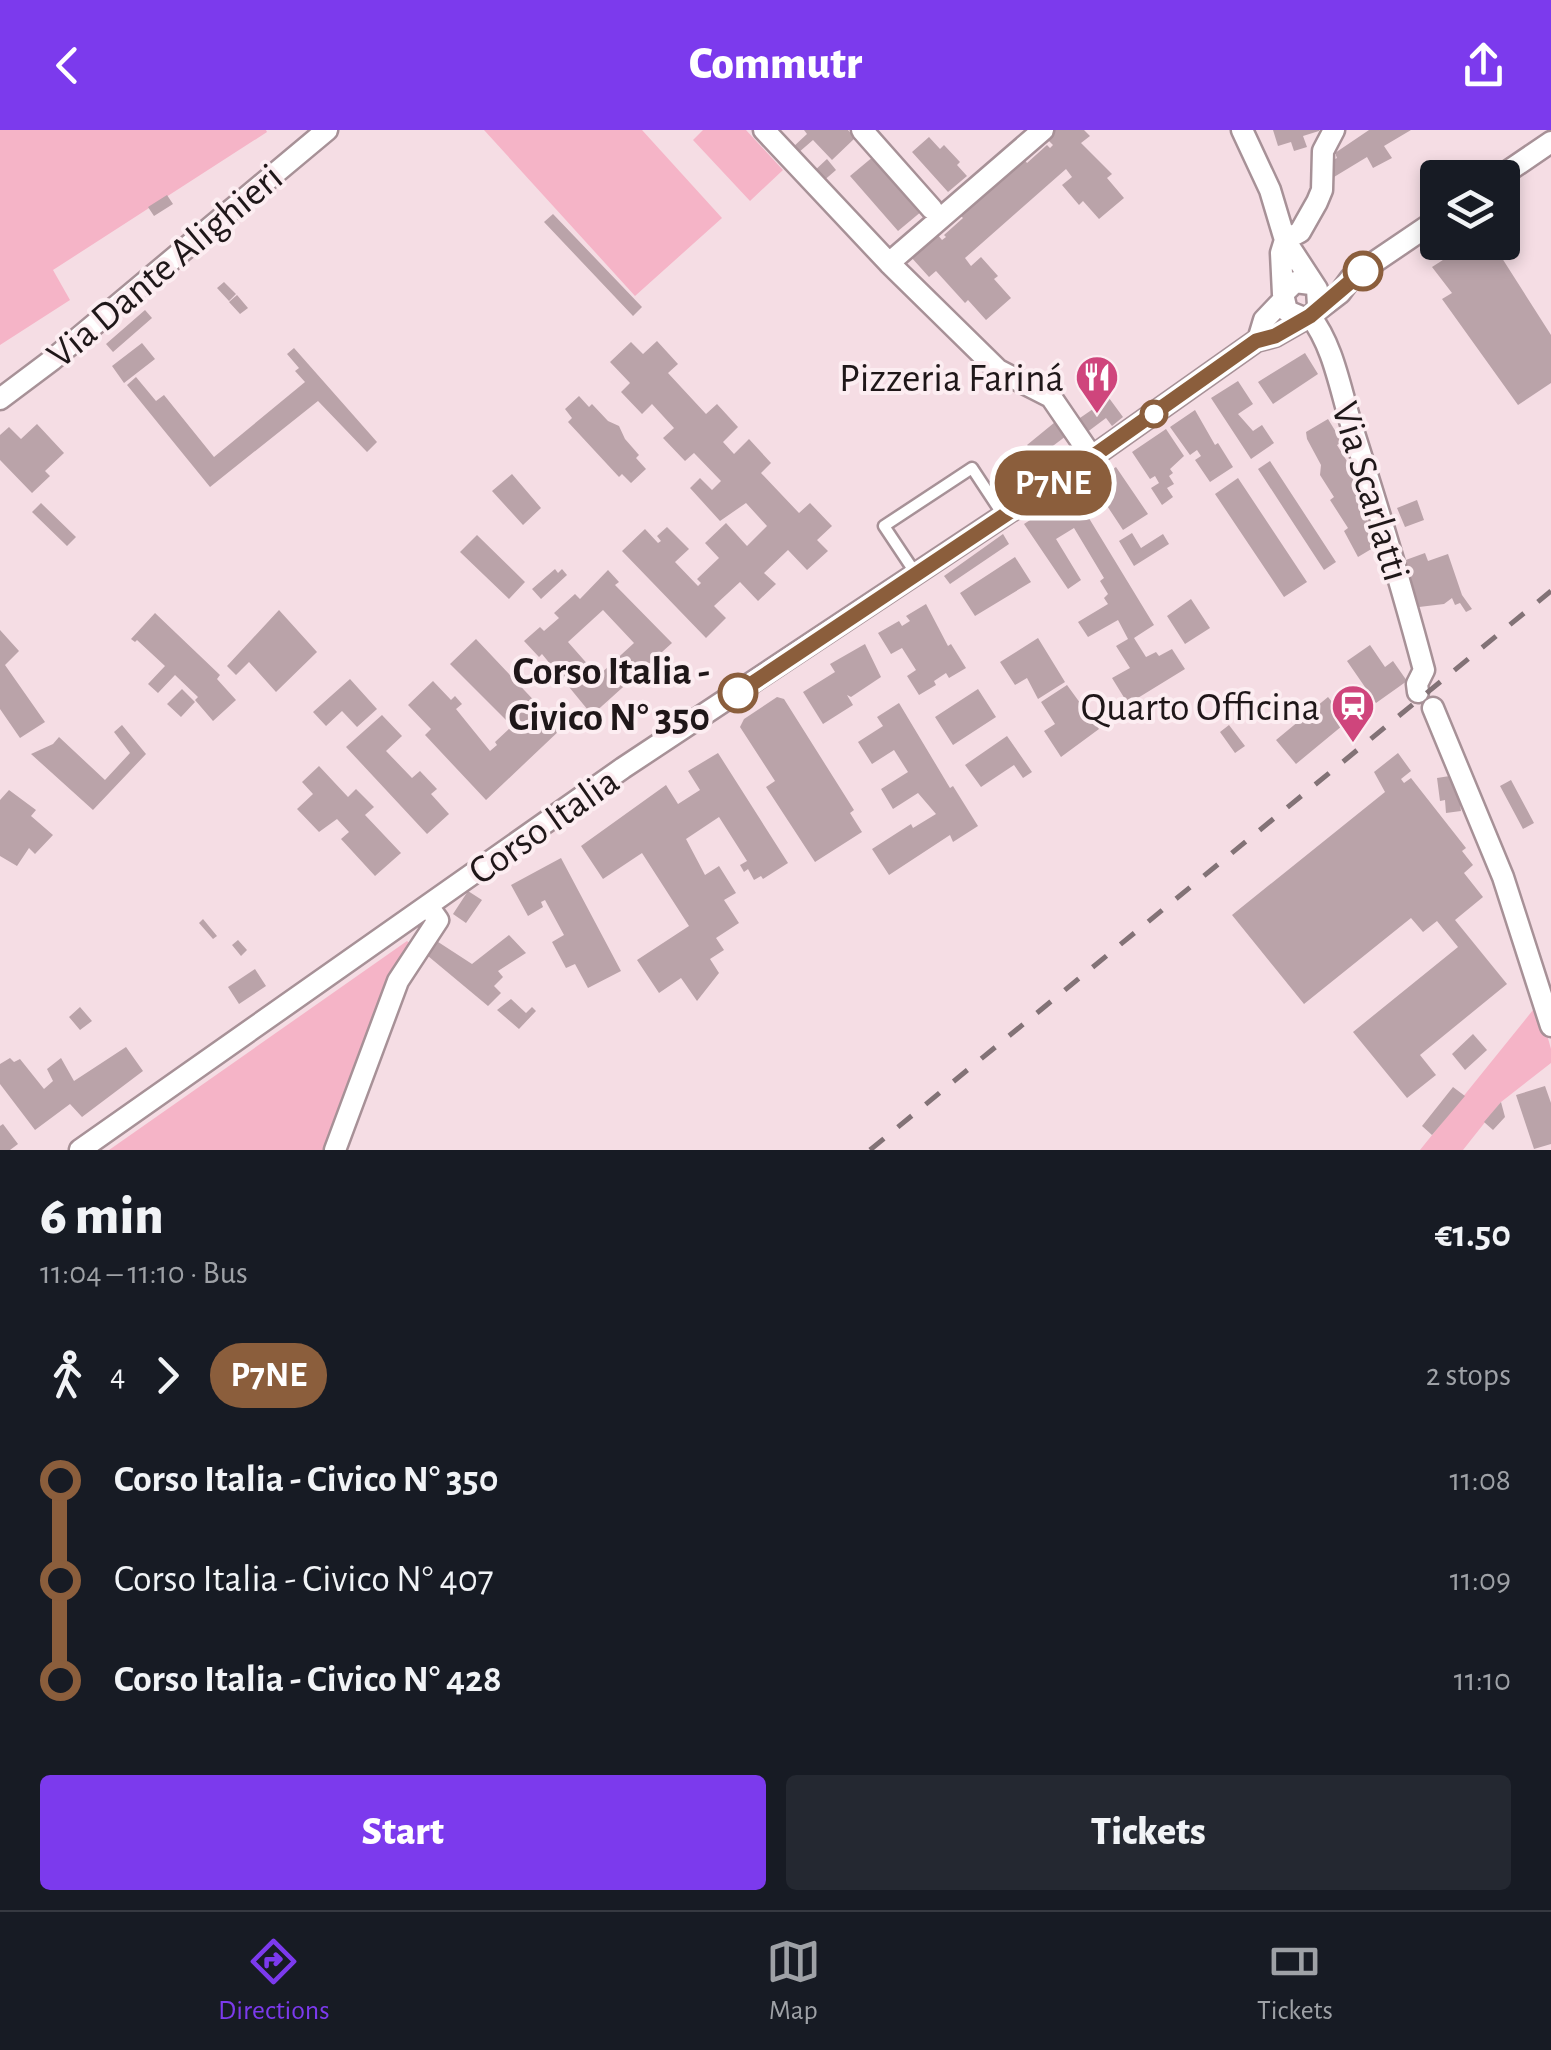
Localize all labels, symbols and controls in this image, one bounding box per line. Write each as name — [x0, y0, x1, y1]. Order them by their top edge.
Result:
icon: back — [40, 38, 95, 93]
icon: share — [1456, 38, 1511, 93]
text: Commutr — [689, 42, 862, 87]
street label: Via Dante Alighieri — [40, 157, 290, 376]
map controls — [1420, 160, 1520, 260]
button: layers — [1420, 160, 1520, 260]
unlabelled marker — [1344, 252, 1382, 290]
restaurant icon: Pizzeria Fariná — [1074, 354, 1120, 415]
place label: Pizzeria Fariná — [839, 359, 1064, 399]
street label: Via Scarlatti — [1324, 397, 1416, 586]
unlabelled marker — [1141, 401, 1167, 427]
line badge: P7NE — [983, 450, 1123, 516]
text: P7NE — [1015, 466, 1091, 501]
place label: Corso Italia - Civico N° 350 — [509, 652, 710, 738]
marker: Corso Italia - Civico N° 350 — [719, 674, 757, 712]
station icon: Quarto Officina — [1330, 683, 1376, 744]
place label: Quarto Officina — [1081, 688, 1320, 728]
street label: Corso Italia — [462, 761, 626, 893]
text: 6 min — [40, 1189, 164, 1244]
text: €1.50 — [1435, 1216, 1511, 1254]
text: 11:04 – 11:10 · Bus — [40, 1257, 248, 1289]
icon: walk — [40, 1348, 95, 1403]
icon: forward — [140, 1348, 195, 1403]
text: P7NE — [230, 1358, 307, 1393]
text: 4 — [110, 1359, 125, 1391]
text: 2 stops — [1426, 1359, 1511, 1391]
text: Corso Italia - Civico N° 350 — [114, 1461, 499, 1499]
text: 11:08 — [1450, 1464, 1511, 1496]
text: Corso Italia - Civico N° 407 — [114, 1561, 494, 1599]
text: 11:09 — [1450, 1564, 1511, 1596]
text: Corso Italia - Civico N° 428 — [114, 1661, 502, 1699]
text: 11:10 — [1454, 1664, 1511, 1696]
button: Start — [40, 1775, 766, 1890]
button: Tickets — [786, 1775, 1511, 1890]
tab: Directions — [218, 1934, 330, 2028]
tab: Map — [766, 1934, 821, 2028]
tab: Tickets — [1257, 1934, 1333, 2028]

